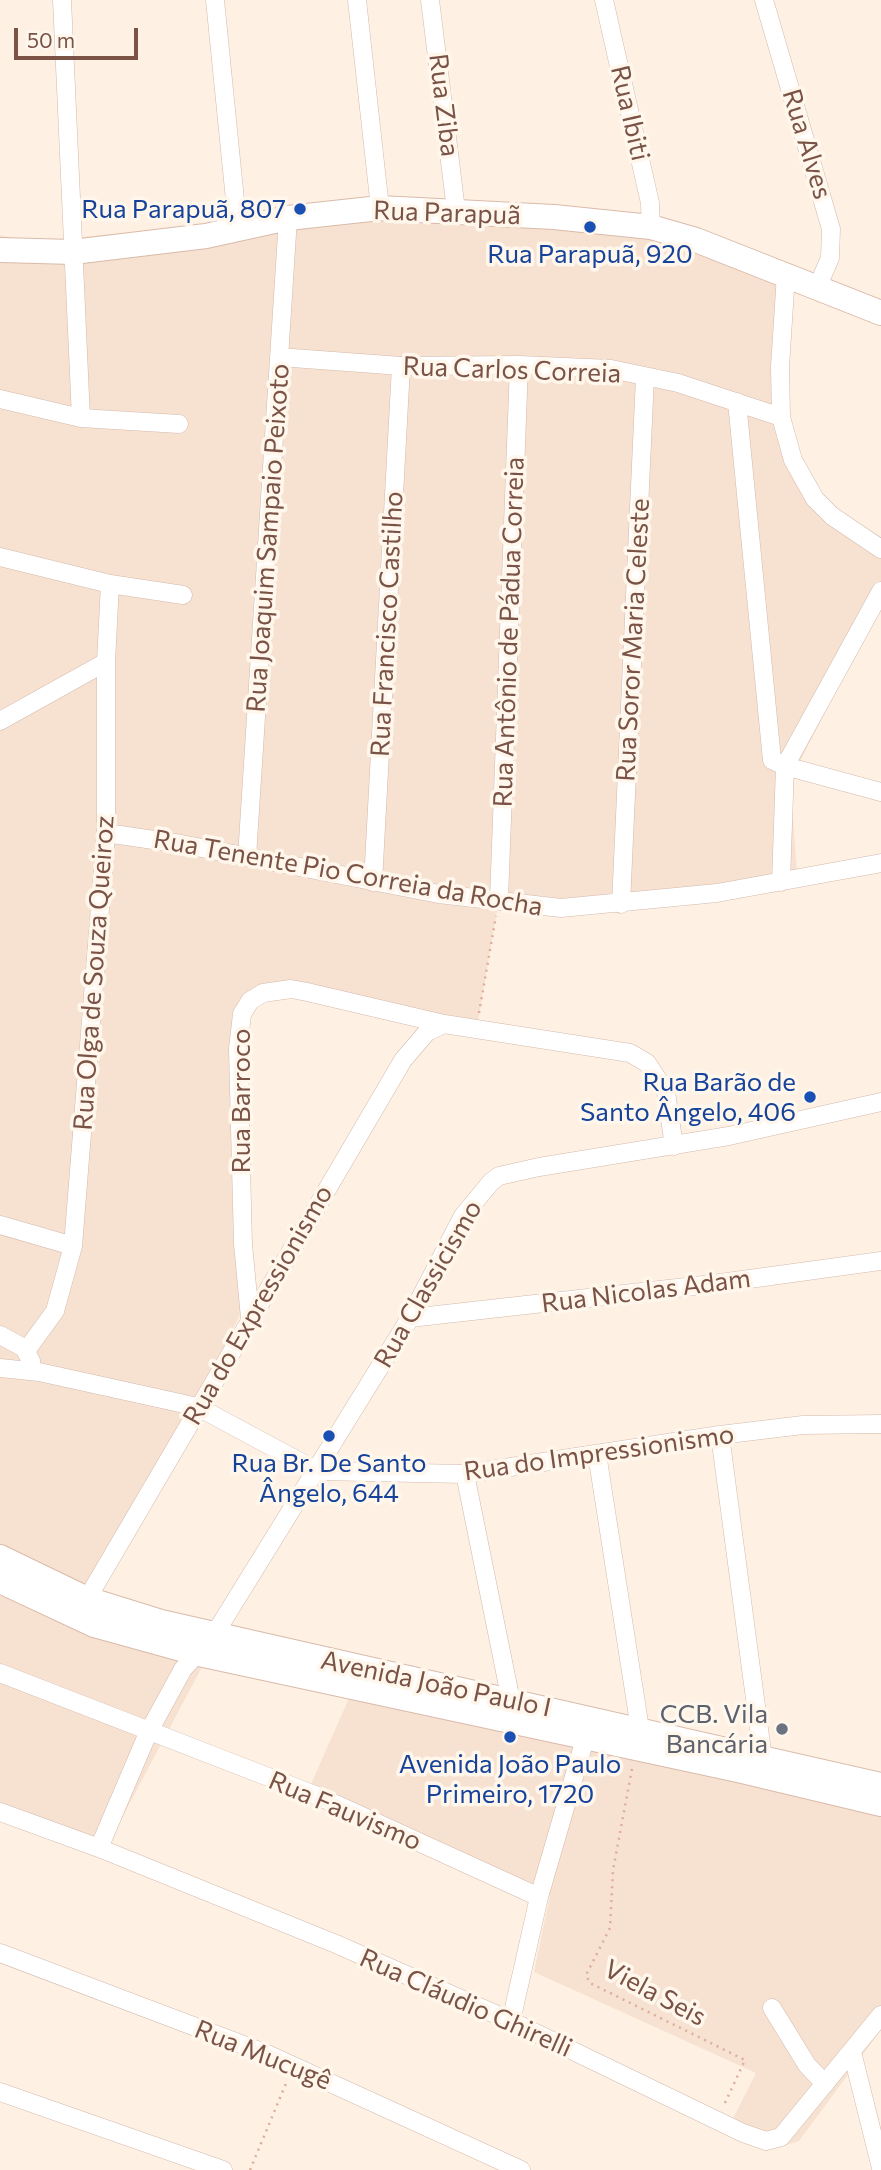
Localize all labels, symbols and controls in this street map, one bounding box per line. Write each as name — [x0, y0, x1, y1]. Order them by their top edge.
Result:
scale bar — [18, 14, 142, 58]
text: 50 m — [27, 27, 75, 52]
street label: Rua Ziba — [422, 52, 466, 158]
street label: Rua Ibiti — [604, 62, 656, 164]
street label: Rua Alves — [776, 85, 838, 203]
place label: Rua Parapuã, 807 — [81, 193, 286, 225]
street label: Rua Parapuã — [373, 195, 521, 231]
marker: Rua Parapuã, 807 — [292, 201, 308, 217]
marker: Rua Parapuã, 920 — [582, 219, 598, 235]
place label: Rua Parapuã, 920 — [487, 238, 693, 270]
street label: Rua Carlos Correia — [402, 351, 622, 389]
street label: Rua Joaquim Sampaio Peixoto — [240, 362, 296, 714]
street label: Rua Antônio de Pádua Correia — [487, 456, 531, 808]
street label: Rua Francisco Castilho — [364, 490, 410, 758]
street label: Rua Soror Maria Celeste — [610, 498, 656, 782]
street label: Rua Olga de Souza Queiroz — [67, 814, 121, 1132]
street label: Rua Tenente Pio Correia da Rocha — [151, 823, 545, 923]
street label: Rua Barroco — [225, 1028, 257, 1174]
place label: Rua Barão de Santo Ângelo, 406 — [580, 1066, 796, 1128]
marker: Rua Barão de Santo Ângelo, 406 — [802, 1089, 818, 1105]
street label: Rua do Expressionismo — [177, 1180, 339, 1430]
street label: Rua Classicismo — [367, 1195, 489, 1373]
street label: Rua Nicolas Adam — [540, 1263, 752, 1319]
street label: Rua do Impressionismo — [462, 1419, 736, 1487]
marker: Rua Br. De Santo Ângelo, 644 — [321, 1428, 337, 1444]
place label: Rua Br. De Santo Ângelo, 644 — [232, 1447, 426, 1508]
street label: Avenida João Paulo I — [318, 1644, 554, 1724]
place label: CCB. Vila Bancária — [660, 1698, 768, 1760]
marker: CCB. Vila Bancária — [774, 1721, 790, 1737]
marker: Avenida João Paulo Primeiro, 1720 — [502, 1729, 518, 1745]
place label: Avenida João Paulo Primeiro, 1720 — [399, 1748, 621, 1810]
street label: Rua Fauvismo — [264, 1765, 426, 1857]
street label: Rua Cláudio Ghirelli — [355, 1942, 577, 2064]
street label: Viela Seis — [599, 1953, 711, 2033]
street label: Rua Mucugê — [190, 2013, 336, 2097]

